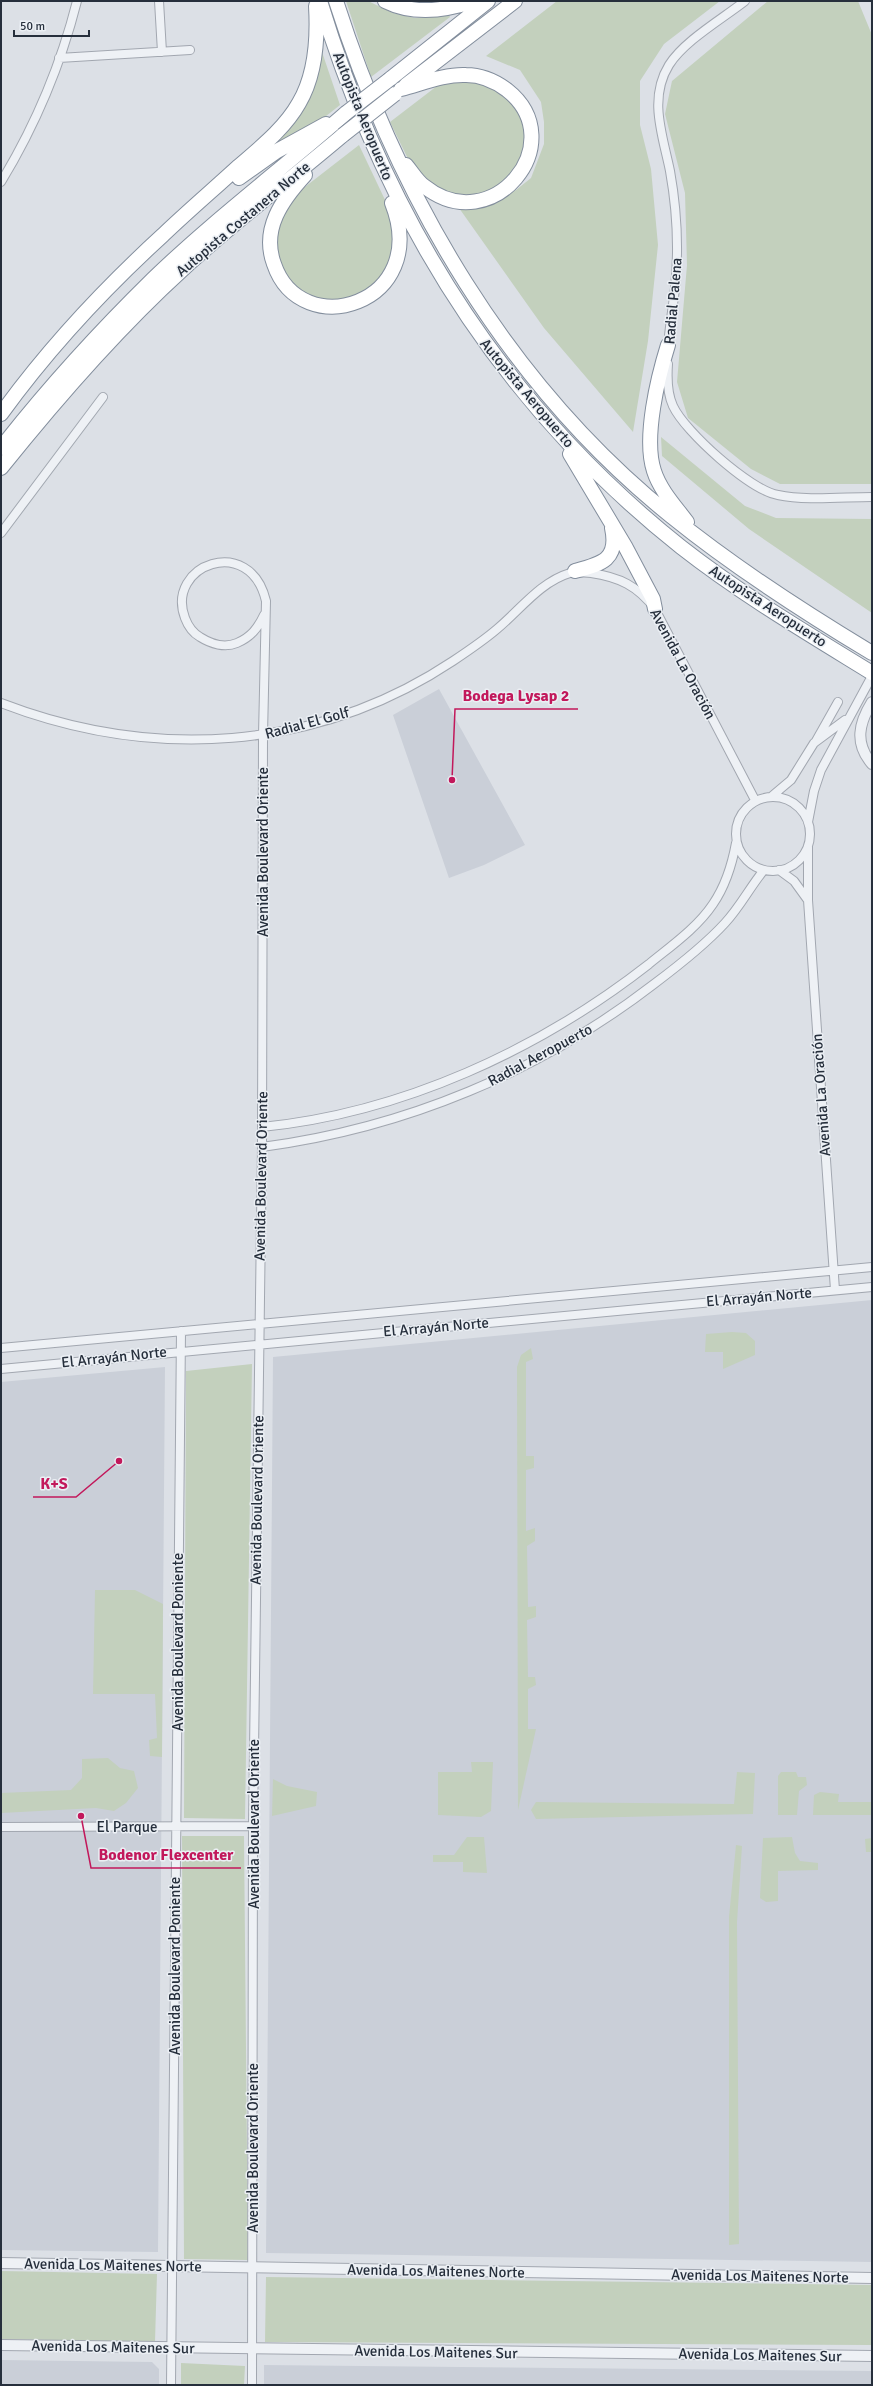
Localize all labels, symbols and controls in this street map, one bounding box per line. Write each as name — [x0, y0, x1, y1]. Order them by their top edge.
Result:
scale bar — [14, 12, 89, 38]
text: 50 m — [20, 19, 45, 34]
street label: Autopista Aeropuerto — [329, 49, 397, 183]
street label: Autopista Costanera Norte — [172, 158, 314, 280]
street label: Radial Palena — [660, 257, 686, 345]
street label: Autopista Aeropuerto — [476, 335, 578, 451]
street label: Autopista Aeropuerto — [706, 561, 830, 651]
street label: Avenida La Oración — [646, 606, 720, 722]
callout: Bodega Lysap 2 — [455, 681, 578, 709]
text: Bodega Lysap 2 — [462, 686, 570, 706]
street label: Radial El Golf — [263, 703, 352, 743]
street label: Avenida Boulevard Oriente — [254, 767, 272, 937]
street label: Radial Aeropuerto — [485, 1020, 595, 1090]
street label: Avenida La Oración — [808, 1033, 834, 1157]
street label: Avenida Boulevard Oriente — [251, 1091, 271, 1261]
street label: El Arrayán Norte — [705, 1283, 813, 1311]
street label: El Arrayán Norte — [382, 1313, 490, 1341]
street label: El Arrayán Norte — [60, 1343, 168, 1371]
street label: Avenida Boulevard Oriente — [247, 1415, 267, 1585]
callout: K+S — [33, 1469, 76, 1497]
text: K+S — [40, 1474, 68, 1494]
street label: Avenida Boulevard Poniente — [169, 1553, 187, 1731]
street label: Avenida Boulevard Oriente — [245, 1739, 263, 1909]
street label: El Parque — [97, 1818, 157, 1836]
callout: Bodenor Flexcenter — [91, 1840, 241, 1868]
text: Bodenor Flexcenter — [99, 1845, 234, 1865]
street label: Avenida Boulevard Poniente — [166, 1877, 184, 2055]
street label: Avenida Boulevard Oriente — [244, 2063, 262, 2233]
street label: Avenida Los Maitenes Norte — [24, 2254, 202, 2276]
street label: Avenida Los Maitenes Norte — [347, 2260, 525, 2282]
street label: Avenida Los Maitenes Norte — [671, 2265, 849, 2287]
street label: Avenida Los Maitenes Sur — [31, 2337, 195, 2357]
street label: Avenida Los Maitenes Sur — [354, 2342, 518, 2362]
street label: Avenida Los Maitenes Sur — [678, 2345, 842, 2365]

